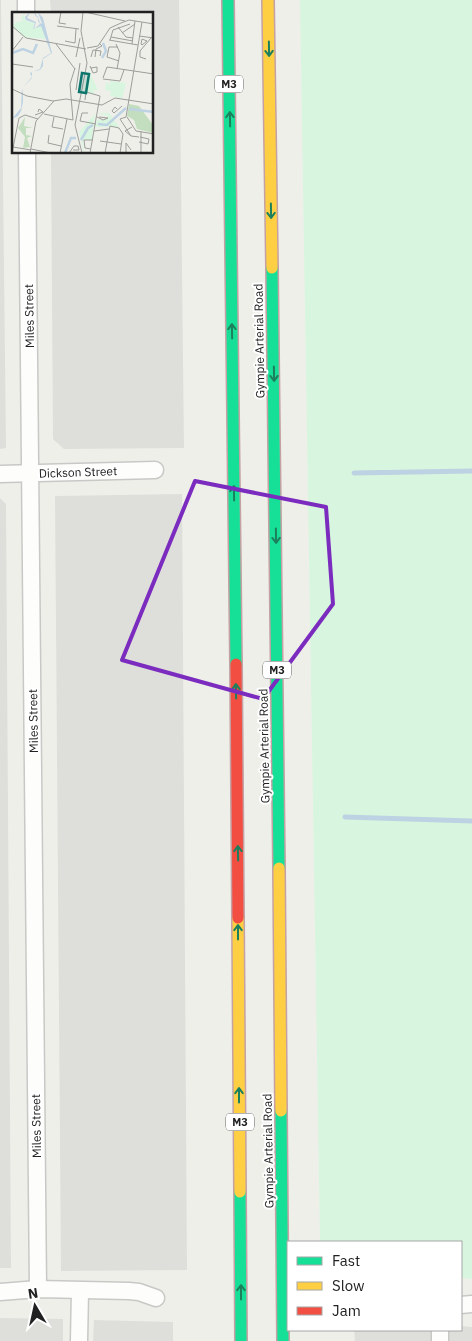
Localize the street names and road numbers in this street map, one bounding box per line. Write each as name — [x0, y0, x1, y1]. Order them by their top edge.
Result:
road number: M3 — [215, 76, 243, 92]
street label: Miles Street — [21, 284, 37, 348]
street label: Gympie Arterial Road — [251, 284, 267, 398]
street label: Dickson Street — [39, 463, 117, 481]
road number: M3 — [263, 662, 291, 678]
street label: Miles Street — [25, 689, 41, 753]
street label: Gympie Arterial Road — [256, 689, 272, 803]
street label: Miles Street — [28, 1094, 44, 1158]
street label: Gympie Arterial Road — [260, 1094, 276, 1208]
road number: M3 — [226, 1114, 254, 1130]

